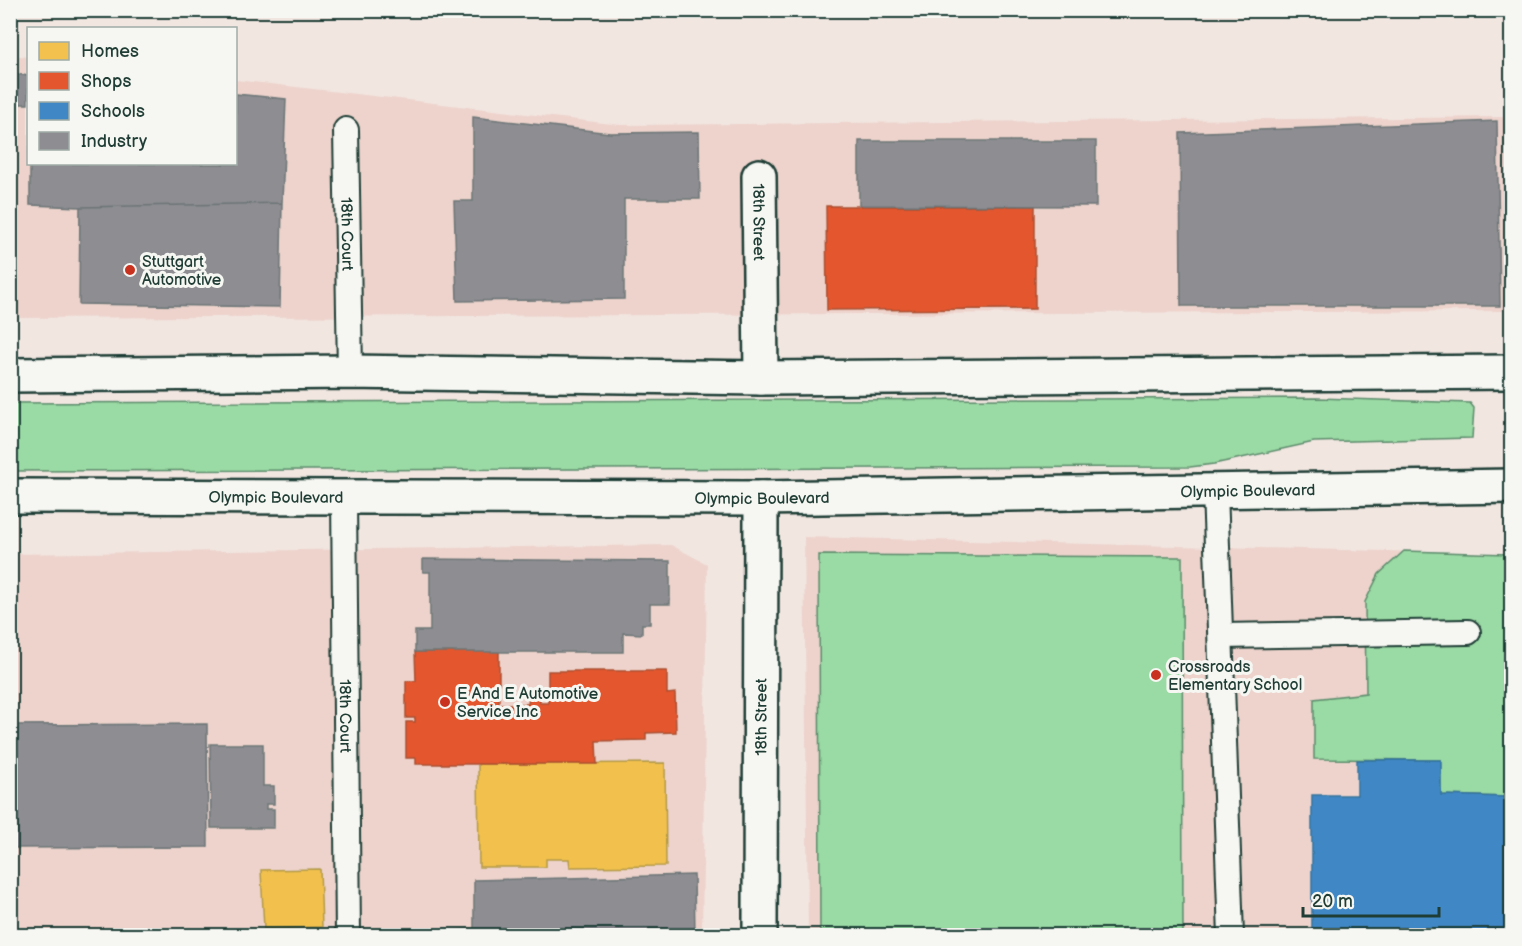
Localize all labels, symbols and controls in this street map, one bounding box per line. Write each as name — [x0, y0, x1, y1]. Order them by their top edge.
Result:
legend — [27, 27, 237, 165]
text: Homes — [81, 41, 139, 62]
text: Shops — [81, 71, 132, 92]
text: Schools — [81, 101, 145, 122]
text: Industry — [81, 131, 148, 152]
street label: 18th Street — [748, 183, 768, 261]
street label: 18th Court — [336, 197, 356, 271]
place label: Stuttgart Automotive — [142, 253, 222, 290]
marker: Stuttgart Automotive — [123, 263, 137, 277]
street label: Olympic Boulevard — [1180, 481, 1316, 502]
street label: Olympic Boulevard — [208, 489, 344, 508]
street label: Olympic Boulevard — [694, 489, 830, 509]
place label: Crossroads Elementary School — [1168, 658, 1302, 695]
marker: Crossroads Elementary School — [1149, 668, 1163, 682]
street label: 18th Street — [752, 678, 772, 756]
street label: 18th Court — [335, 679, 354, 753]
place label: E And E Automotive Service Inc — [457, 685, 599, 722]
marker: E And E Automotive Service Inc — [438, 695, 452, 709]
scale bar — [1303, 880, 1440, 918]
text: 20 m — [1312, 891, 1353, 912]

